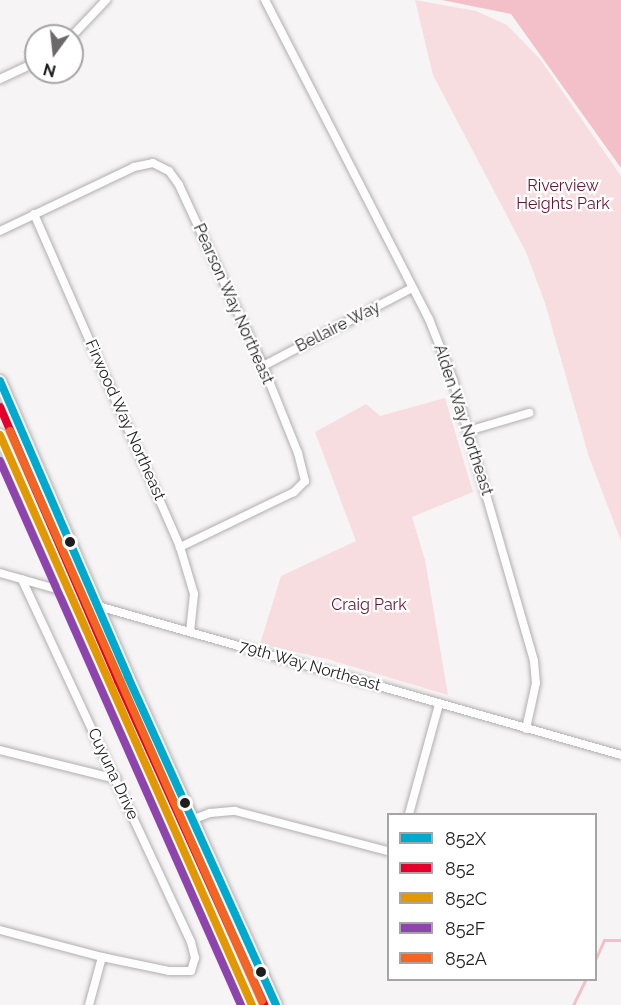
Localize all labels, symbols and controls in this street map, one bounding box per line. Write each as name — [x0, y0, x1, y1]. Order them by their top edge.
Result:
north arrow — [24, 24, 84, 84]
text: N — [41, 59, 58, 81]
park label: Riverview Heights Park — [516, 176, 610, 214]
street label: Pearson Way Northeast — [189, 220, 277, 388]
street label: Bellaire Way — [292, 297, 384, 357]
street label: Firwood Way Northeast — [81, 336, 169, 504]
street label: Alden Way Northeast — [429, 342, 497, 498]
unlabelled marker — [64, 536, 76, 548]
park label: Craig Park — [331, 595, 407, 615]
street label: 79th Way Northeast — [237, 637, 383, 695]
street label: Cuyuna Drive — [83, 725, 143, 823]
unlabelled marker — [179, 797, 191, 809]
legend — [387, 813, 597, 981]
text: 852X — [445, 828, 486, 849]
text: 852 — [445, 858, 475, 879]
text: 852C — [445, 888, 487, 909]
text: 852F — [445, 918, 485, 939]
text: 852A — [445, 948, 487, 969]
unlabelled marker — [255, 966, 267, 978]

